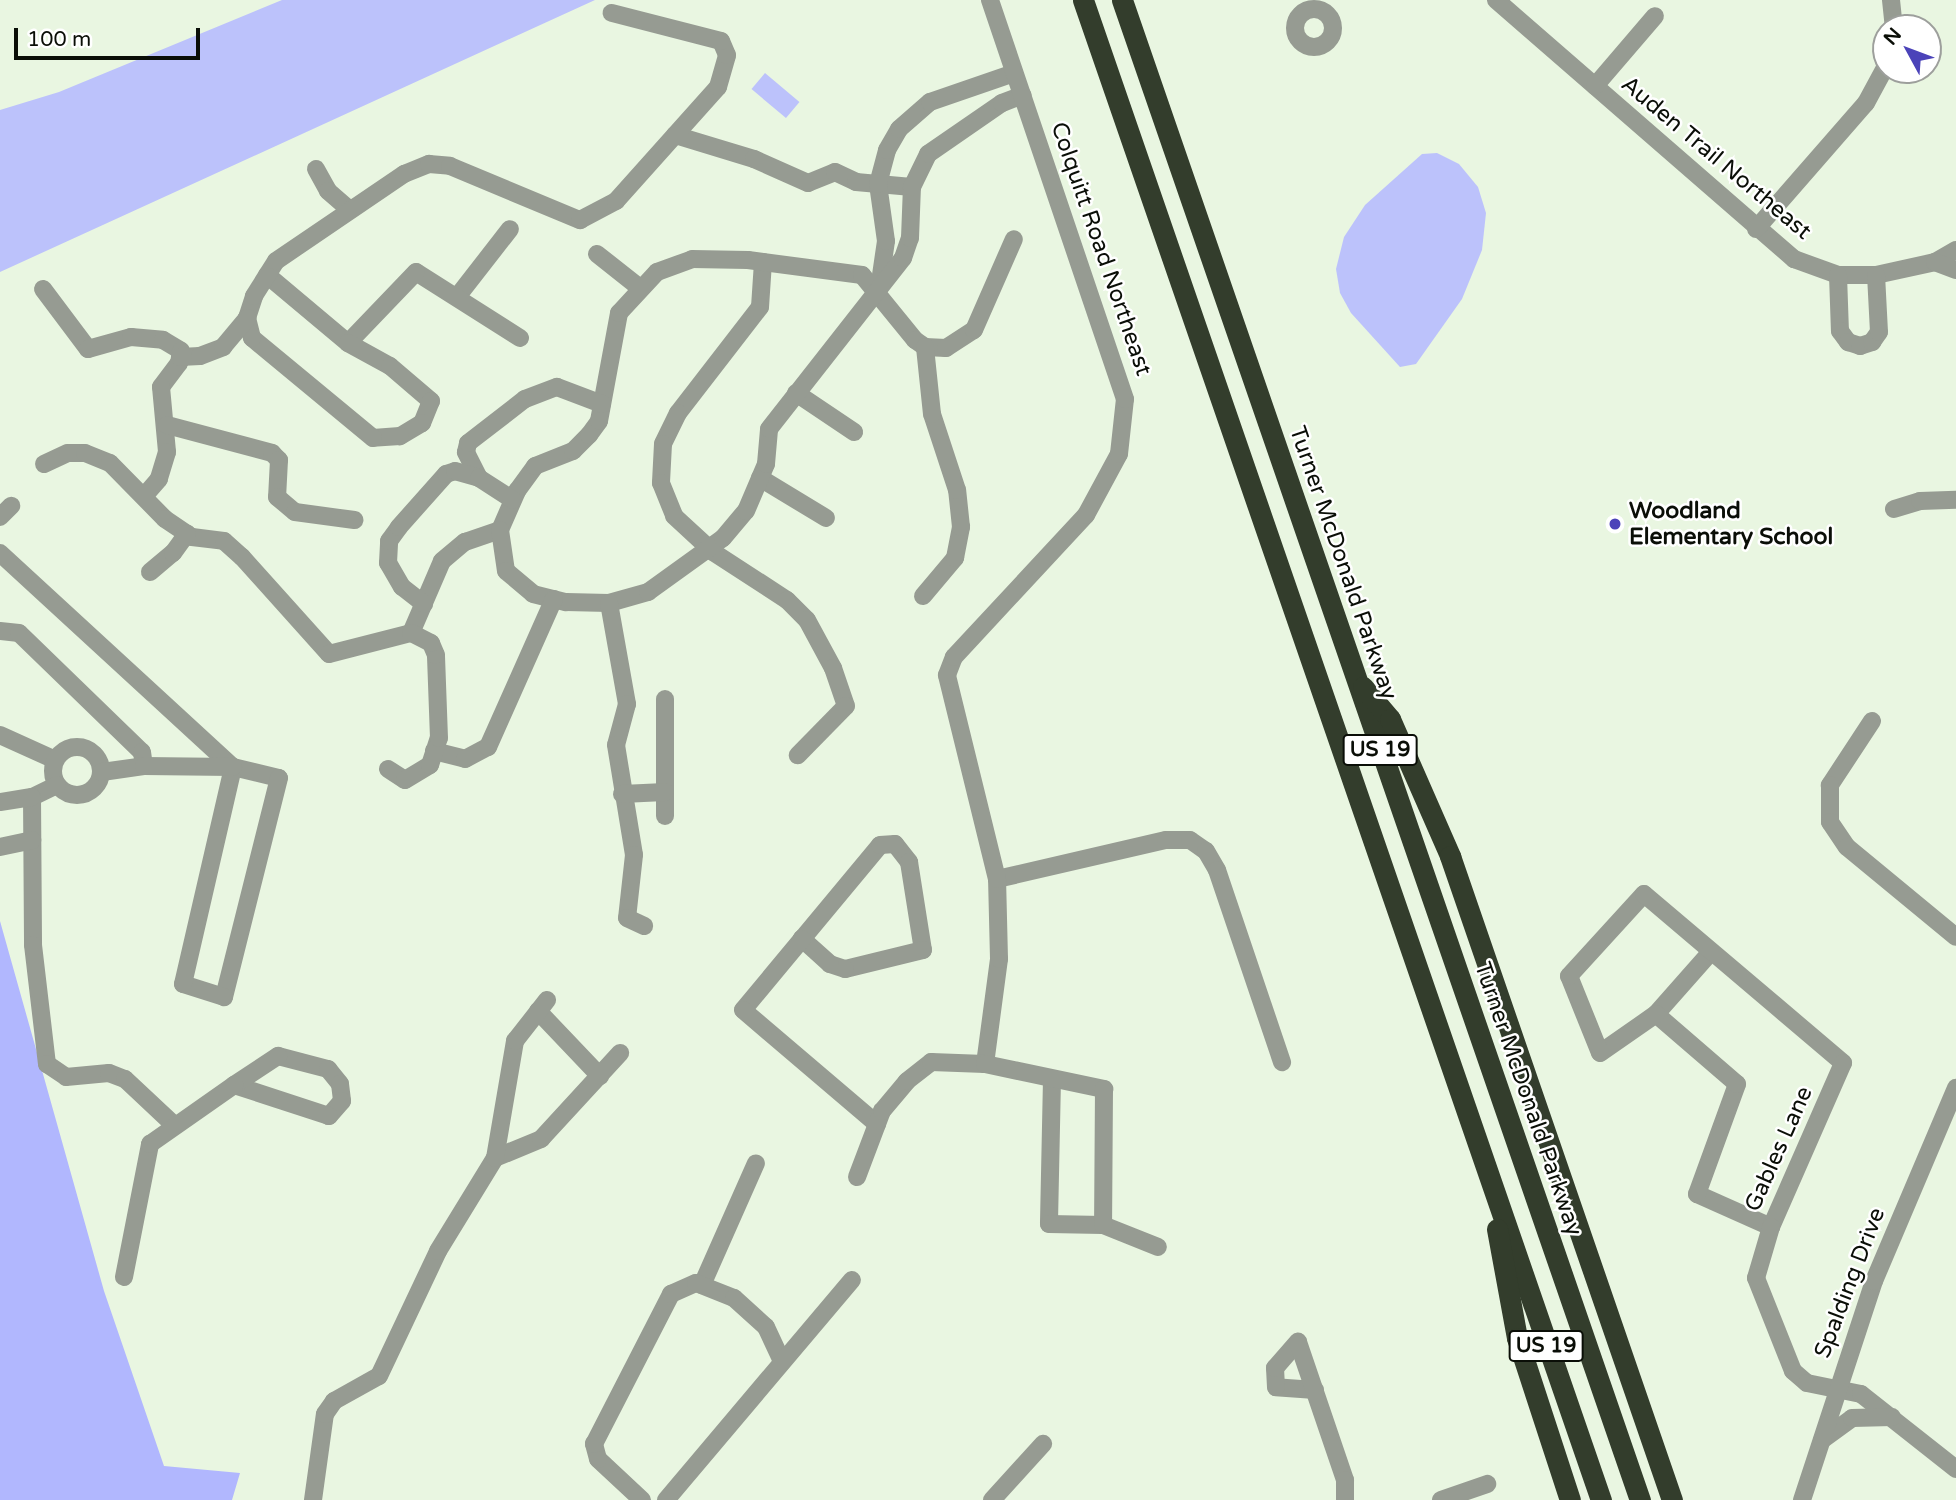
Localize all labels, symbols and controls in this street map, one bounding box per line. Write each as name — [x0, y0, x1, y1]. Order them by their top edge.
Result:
scale bar — [18, 14, 203, 58]
north arrow — [1872, 14, 1942, 84]
text: N — [1879, 24, 1906, 50]
text: 100 m — [27, 27, 91, 52]
street label: Auden Trail Northeast — [1615, 70, 1817, 246]
street label: Colquitt Road Northeast — [1045, 119, 1157, 379]
street label: Turner McDonald Parkway — [1283, 423, 1403, 703]
place label: Woodland Elementary School — [1629, 497, 1833, 551]
marker: Woodland Elementary School — [1607, 516, 1623, 532]
road number: US 19 — [1342, 732, 1418, 768]
street label: Turner McDonald Parkway — [1468, 959, 1588, 1239]
street label: Gables Lane — [1739, 1082, 1819, 1216]
street label: Spalding Drive — [1809, 1204, 1891, 1362]
road number: US 19 — [1508, 1328, 1584, 1364]

